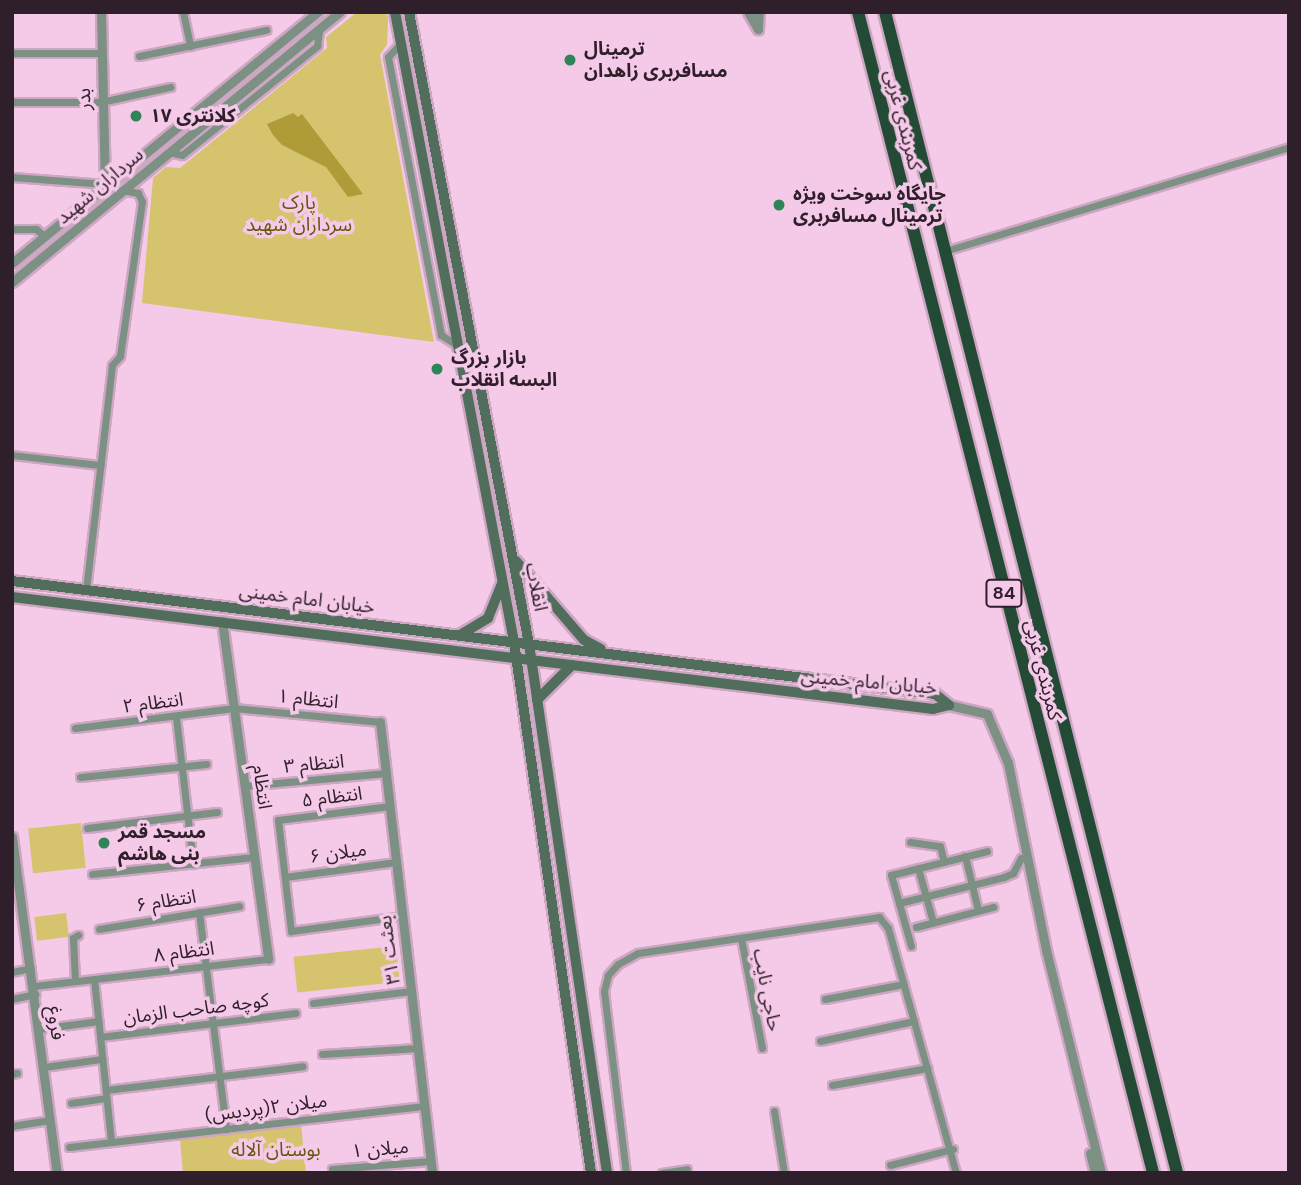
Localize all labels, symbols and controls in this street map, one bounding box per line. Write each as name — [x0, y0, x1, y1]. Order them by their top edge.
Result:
place label: ترمینال مسافربری زاهدان — [584, 38, 727, 82]
marker: ترمینال مسافربری زاهدان — [562, 52, 578, 68]
street label: کمربندی غربی — [880, 67, 926, 173]
street label: بدر — [72, 88, 96, 110]
place label: کلانتری ۱۷ — [150, 105, 236, 127]
marker: کلانتری ۱۷ — [128, 108, 144, 124]
street label: سرداران شهید — [52, 143, 148, 229]
place label: جایگاه سوخت ویژه ترمینال مسافربری — [793, 183, 946, 227]
park label: پارک سرداران شهید — [246, 192, 352, 236]
marker: جایگاه سوخت ویژه ترمینال مسافربری — [771, 197, 787, 213]
place label: بازار بزرگ البسه انقلاب — [451, 347, 557, 391]
marker: بازار بزرگ البسه انقلاب — [429, 361, 445, 377]
street label: انقلاب — [520, 561, 552, 613]
road number: 84 — [985, 578, 1023, 608]
street label: خیابان امام خمینی — [238, 579, 376, 619]
street label: کمربندی غربی — [1020, 617, 1066, 723]
street label: خیابان امام خمینی — [800, 665, 938, 699]
street label: انتظام ۱ — [277, 684, 339, 714]
street label: انتظام ۲ — [121, 688, 185, 718]
street label: انتظام ۳ — [283, 750, 345, 778]
street label: انتظام — [248, 763, 276, 811]
street label: انتظام ۵ — [300, 782, 364, 812]
place label: مسجد قمر بنی هاشم — [118, 821, 206, 865]
marker: مسجد قمر بنی هاشم — [96, 835, 112, 851]
street label: میلان ۶ — [308, 838, 368, 868]
street label: انتظام ۶ — [134, 885, 198, 917]
street label: بعثت ۳۱ — [373, 914, 405, 986]
street label: انتظام ۸ — [152, 937, 216, 967]
street label: حاجی نایب — [748, 947, 786, 1033]
street label: کوچه صاحب الزمان — [122, 989, 270, 1029]
street label: فروغ — [43, 1005, 69, 1041]
street label: میلان ۲(پردیس) — [204, 1089, 328, 1127]
street label: میلان ۱ — [350, 1135, 410, 1163]
park label: بوستان آلاله — [231, 1139, 321, 1161]

